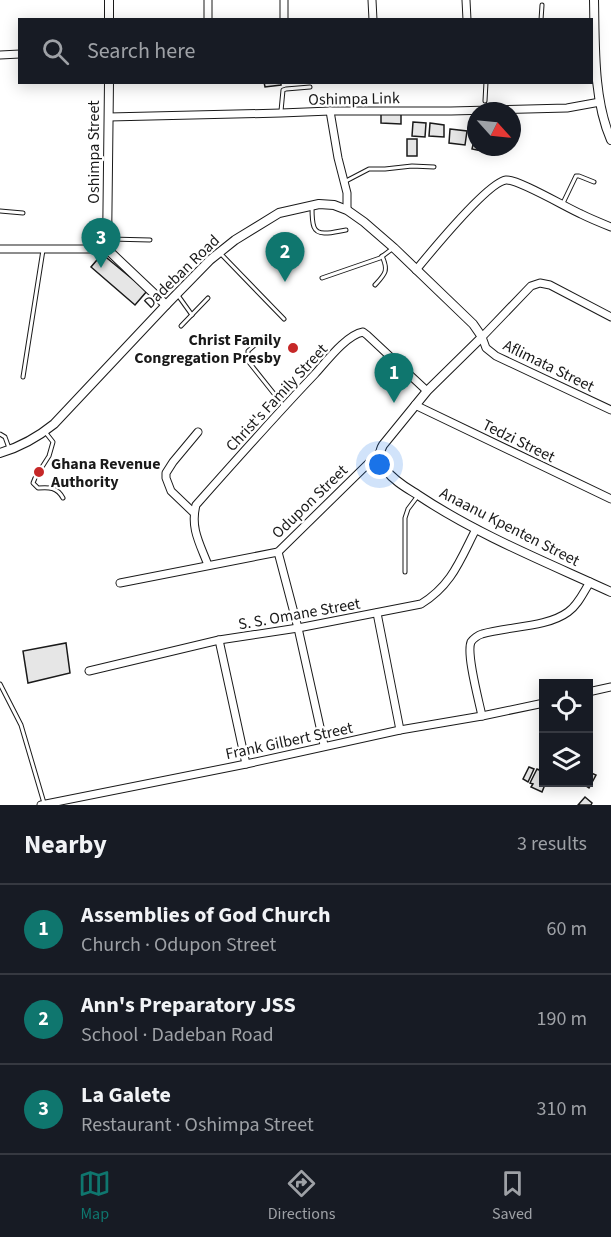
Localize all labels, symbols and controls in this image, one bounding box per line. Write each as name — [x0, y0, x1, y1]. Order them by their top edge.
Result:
search box — [18, 18, 593, 84]
icon: search — [39, 35, 72, 68]
text: Search here — [87, 35, 195, 67]
street label: Oshimpa Link — [308, 87, 400, 111]
street label: Oshimpa Street — [83, 100, 105, 204]
north arrow — [467, 102, 521, 156]
pin: 3 — [82, 218, 120, 268]
street label: Dadeban Road — [139, 230, 224, 314]
pin: 2 — [266, 232, 304, 282]
place label: Christ Family Congregation Presby — [134, 329, 282, 369]
street label: Aflimata Street — [499, 334, 598, 398]
street label: Christ's Family Street — [221, 338, 333, 456]
marker: Christ Family Congregation Presby — [286, 341, 300, 355]
pin: 1 — [374, 354, 414, 403]
street label: Tedzi Street — [479, 414, 559, 468]
your location — [365, 450, 394, 479]
place label: Ghana Revenue Authority — [50, 453, 160, 493]
street label: Odupon Street — [267, 459, 353, 544]
marker: Ghana Revenue Authority — [32, 465, 46, 479]
street label: Anaanu Kpenten Street — [436, 482, 584, 572]
street label: S. S. Omane Street — [237, 592, 362, 636]
map controls — [539, 679, 593, 787]
button: locate — [539, 679, 593, 733]
street label: Frank Gilbert Street — [224, 717, 355, 765]
button: layers — [539, 733, 593, 787]
text: Nearby — [24, 826, 107, 863]
text: 3 results — [517, 830, 587, 858]
text: Assemblies of God Church — [81, 899, 331, 931]
text: 1 — [38, 915, 49, 943]
text: 60 m — [547, 915, 587, 943]
text: Church · Odupon Street — [81, 931, 276, 959]
text: Ann's Preparatory JSS — [81, 989, 296, 1021]
text: 2 — [38, 1005, 49, 1033]
text: 190 m — [537, 1005, 587, 1033]
text: School · Dadeban Road — [81, 1021, 274, 1049]
text: La Galete — [81, 1079, 171, 1111]
text: 3 — [38, 1095, 49, 1123]
text: 310 m — [537, 1095, 587, 1123]
text: Restaurant · Oshimpa Street — [81, 1111, 314, 1139]
tab: Map — [78, 1167, 111, 1225]
tab: Directions — [268, 1167, 335, 1225]
tab: Saved — [492, 1167, 533, 1225]

